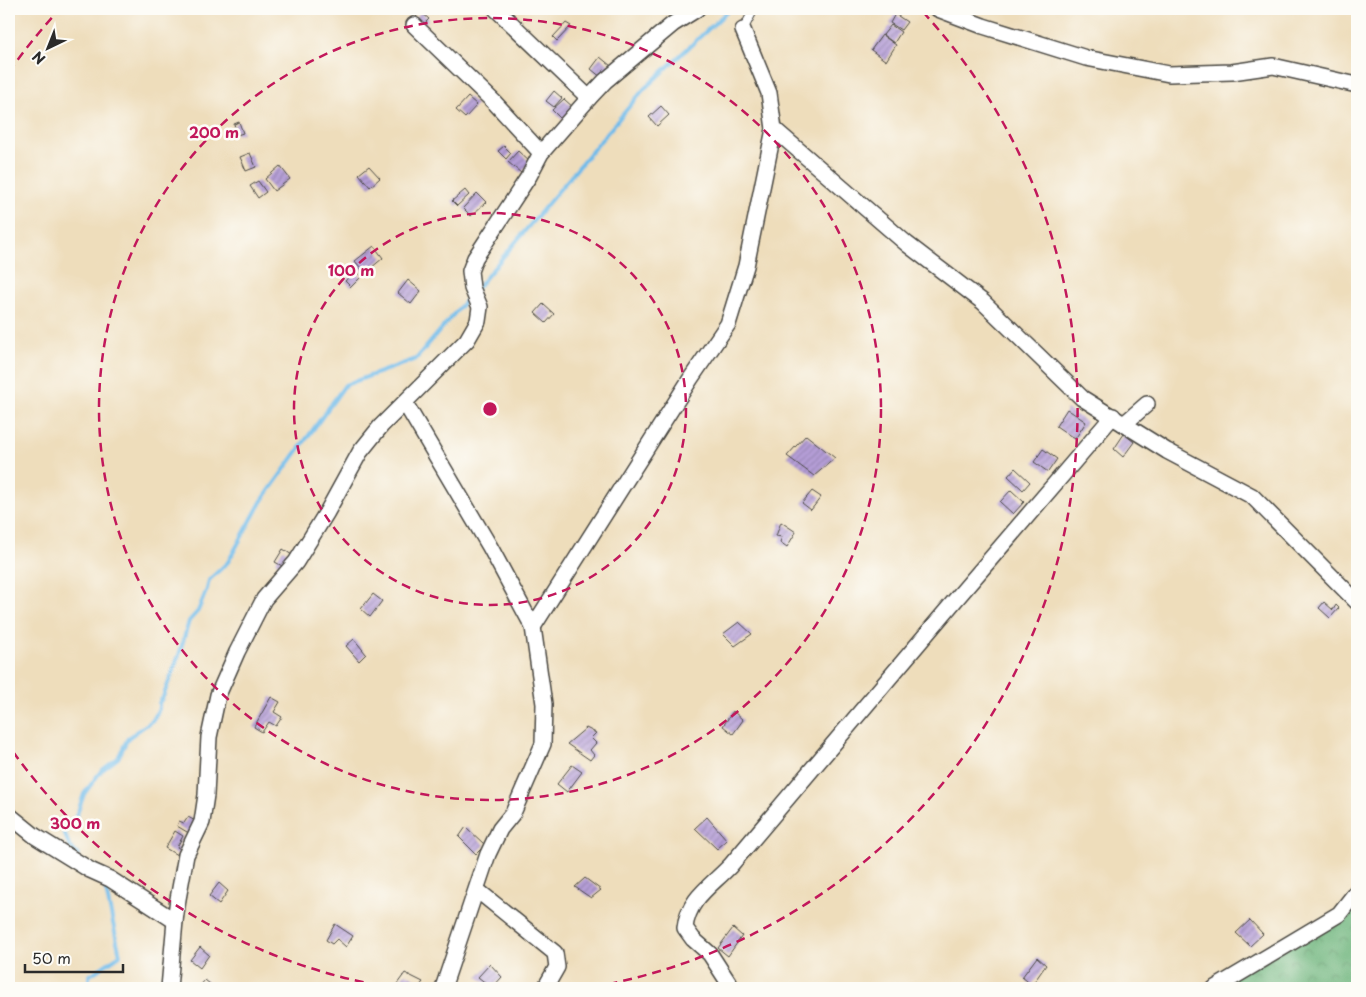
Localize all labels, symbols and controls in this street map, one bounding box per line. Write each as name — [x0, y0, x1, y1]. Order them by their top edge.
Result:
north arrow — [22, 22, 72, 72]
text: N — [28, 46, 50, 69]
text: 200 m — [189, 120, 239, 143]
text: 100 m — [328, 258, 374, 281]
centre of rings — [481, 400, 499, 418]
text: 300 m — [50, 811, 100, 834]
scale bar — [25, 942, 122, 974]
text: 50 m — [32, 946, 71, 969]

